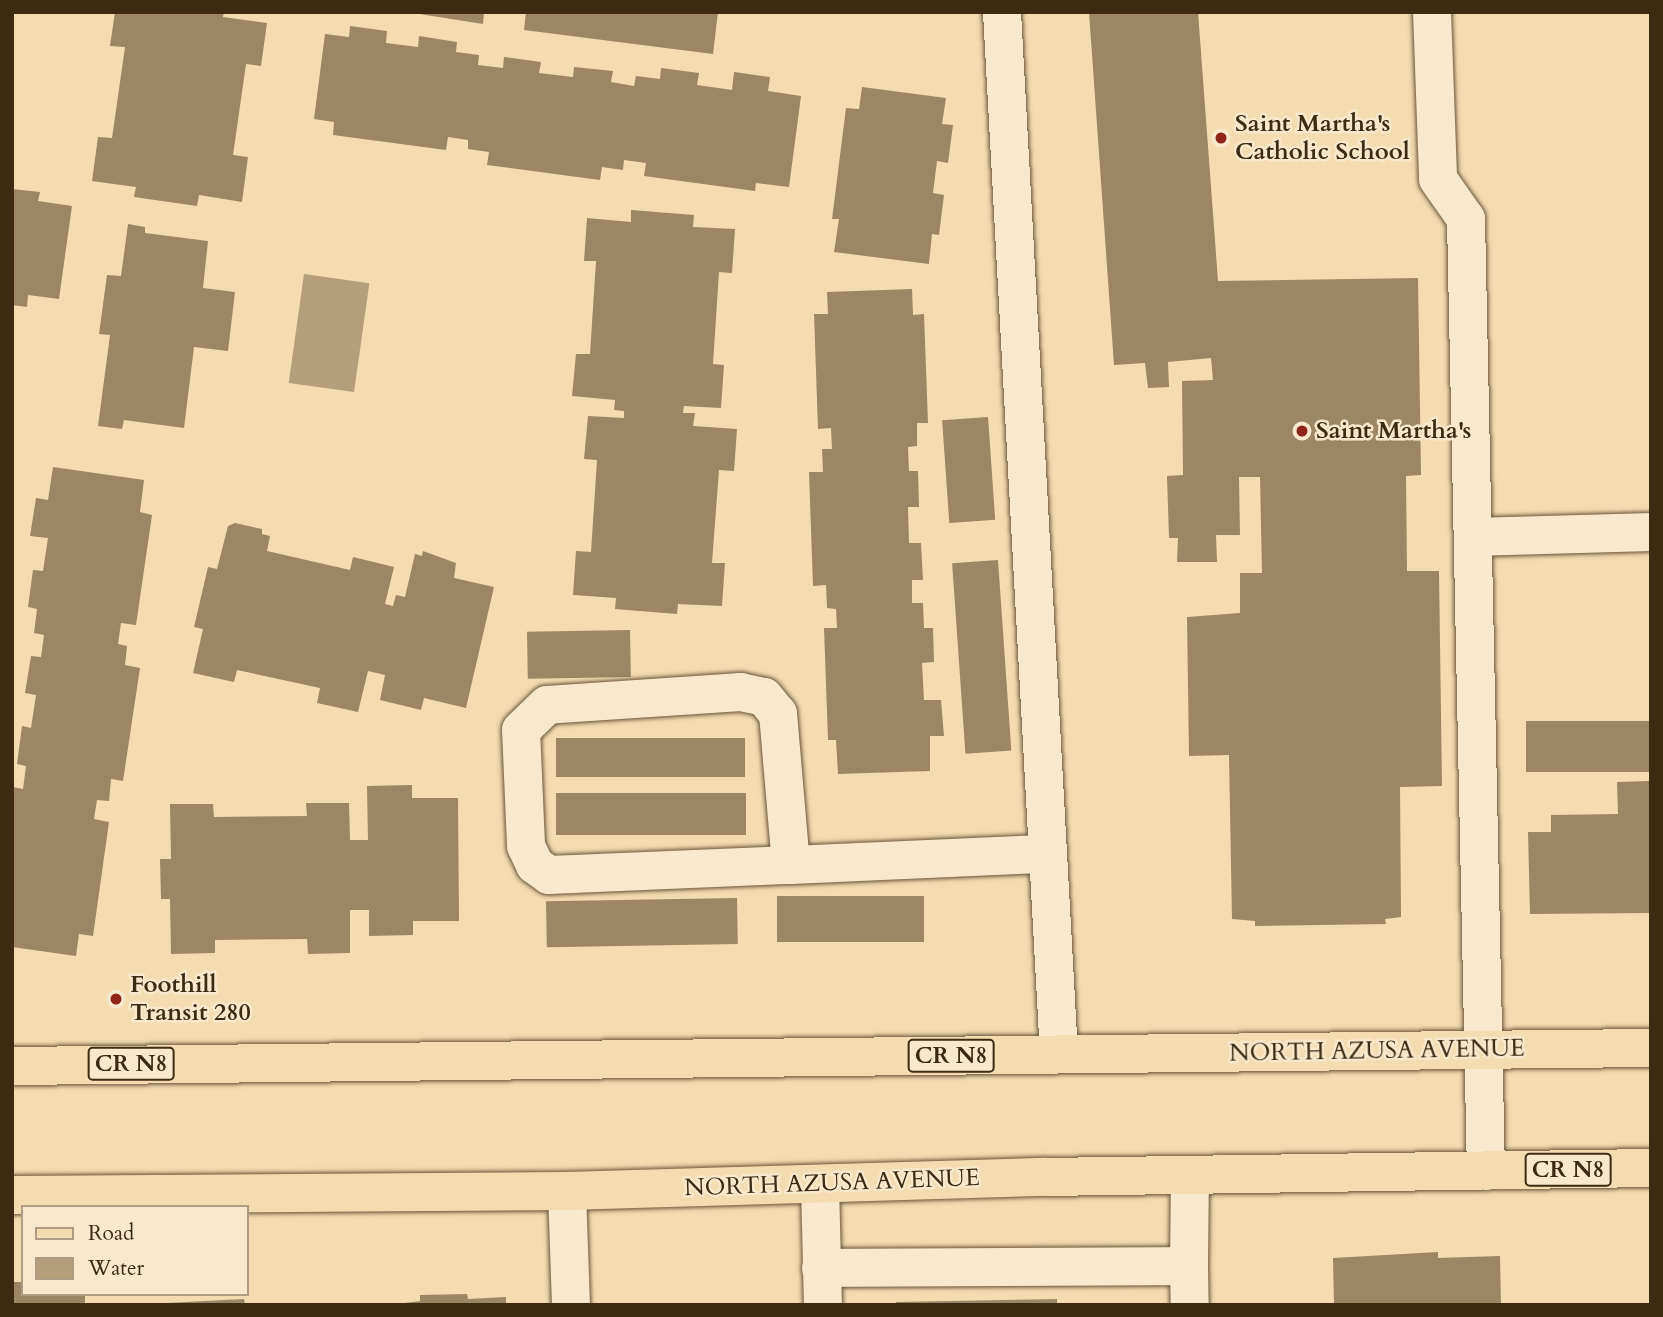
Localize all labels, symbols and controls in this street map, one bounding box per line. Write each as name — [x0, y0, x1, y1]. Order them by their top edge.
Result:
place label: Saint Martha's Catholic School — [1235, 110, 1410, 166]
marker: Saint Martha's Catholic School — [1213, 130, 1229, 146]
place label: Saint Martha's — [1316, 417, 1471, 445]
marker: Saint Martha's — [1294, 423, 1310, 439]
place label: Foothill Transit 280 — [130, 971, 251, 1027]
marker: Foothill Transit 280 — [108, 991, 124, 1007]
street label: NORTH AZUSA AVENUE — [1229, 1034, 1525, 1068]
road number: CR N8 — [907, 1036, 995, 1076]
road number: CR N8 — [87, 1044, 175, 1084]
road number: CR N8 — [1524, 1150, 1612, 1190]
street label: NORTH AZUSA AVENUE — [684, 1163, 980, 1203]
legend — [21, 1205, 248, 1296]
text: Road — [88, 1219, 134, 1248]
text: Water — [88, 1254, 144, 1283]

